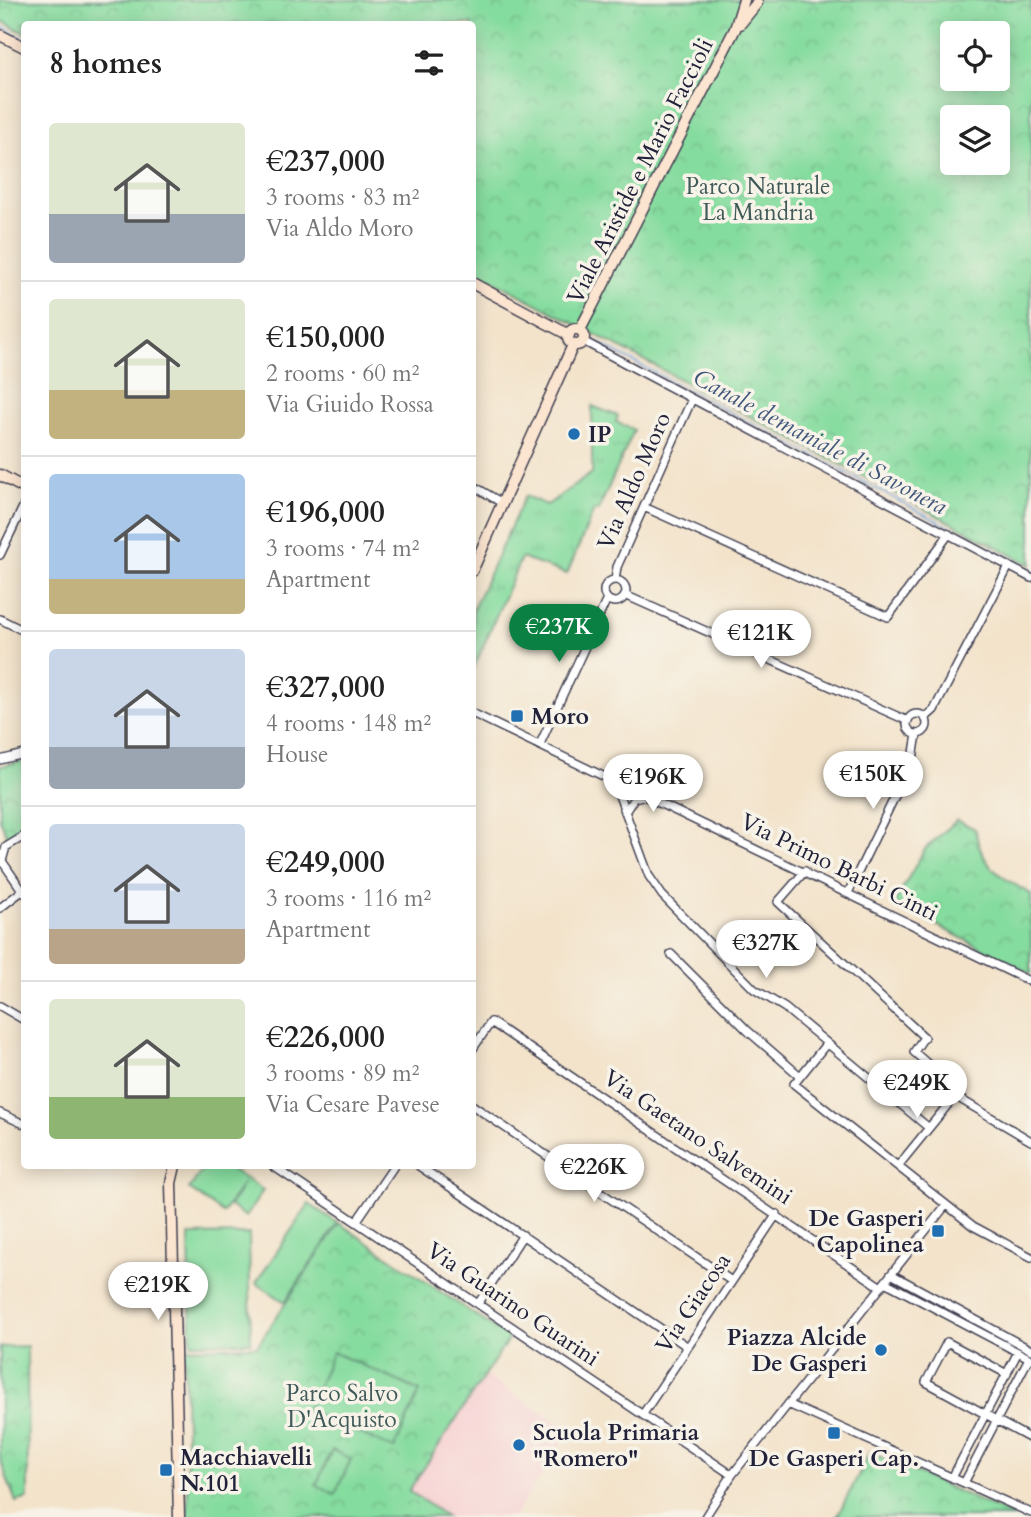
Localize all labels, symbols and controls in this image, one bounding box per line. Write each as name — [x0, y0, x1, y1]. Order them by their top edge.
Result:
map controls — [940, 21, 1010, 175]
button: locate — [940, 21, 1010, 91]
street label: Viale Aristide e Mario Faccioli — [559, 33, 721, 309]
text: 8 homes — [49, 43, 162, 84]
icon: filters — [410, 44, 448, 82]
button: layers — [940, 105, 1010, 175]
text: €237,000 — [266, 141, 385, 182]
icon: home — [105, 151, 189, 235]
park label: Parco Naturale La Mandria — [685, 171, 831, 228]
text: 3 rooms · 83 m² — [266, 182, 419, 213]
text: Via Aldo Moro — [266, 213, 413, 244]
text: €150,000 — [266, 317, 385, 358]
icon: home — [105, 327, 189, 411]
text: 2 rooms · 60 m² — [266, 358, 419, 389]
water label: Canale demaniale di Savonera — [687, 361, 953, 523]
text: Via Giuido Rossa — [266, 389, 434, 420]
street label: Via Aldo Moro — [590, 407, 678, 555]
place label: IP — [588, 419, 611, 450]
marker: IP — [566, 426, 582, 442]
text: €196,000 — [266, 492, 385, 533]
icon: home — [105, 502, 189, 586]
text: 3 rooms · 74 m² — [266, 533, 419, 564]
text: Apartment — [266, 564, 370, 595]
pin: €237K — [510, 604, 608, 664]
pin: €121K — [712, 610, 810, 670]
text: €237K — [525, 611, 593, 642]
text: €121K — [727, 617, 795, 648]
text: €327,000 — [266, 667, 385, 708]
icon: home — [105, 677, 189, 761]
place label: Moro — [531, 701, 589, 732]
text: 4 rooms · 148 m² — [266, 708, 431, 739]
marker: Moro — [509, 708, 525, 724]
text: House — [266, 739, 328, 770]
pin: €150K — [824, 752, 922, 811]
pin: €196K — [604, 754, 702, 814]
text: €150K — [839, 758, 907, 789]
text: €196K — [619, 761, 687, 792]
street label: Via Primo Barbi Cinti — [735, 806, 943, 928]
text: €249,000 — [266, 842, 385, 883]
icon: home — [105, 852, 189, 936]
text: 3 rooms · 116 m² — [266, 883, 431, 914]
text: Apartment — [266, 914, 370, 945]
pin: €327K — [717, 920, 815, 980]
text: €327K — [732, 927, 800, 958]
text: €226,000 — [266, 1017, 385, 1058]
icon: home — [105, 1027, 189, 1111]
text: 3 rooms · 89 m² — [266, 1058, 419, 1089]
pin: €249K — [868, 1060, 966, 1120]
street label: Via Gaetano Salvemini — [597, 1062, 799, 1212]
text: €249K — [883, 1067, 951, 1098]
text: Via Cesare Pavese — [266, 1089, 440, 1120]
pin: €226K — [545, 1144, 643, 1204]
text: €226K — [560, 1151, 628, 1182]
place label: De Gasperi Capolinea — [809, 1203, 925, 1260]
marker: De Gasperi Capolinea — [930, 1223, 946, 1239]
street label: Via Guarino Guarini — [421, 1235, 605, 1373]
street label: Via Giacosa — [648, 1247, 738, 1359]
pin: €219K — [109, 1262, 207, 1322]
text: €219K — [124, 1269, 192, 1300]
place label: Piazza Alcide De Gasperi — [727, 1322, 867, 1379]
marker: Piazza Alcide De Gasperi — [873, 1342, 889, 1358]
park label: Parco Salvo D'Acquisto — [286, 1378, 398, 1435]
place label: Scuola Primaria "Romero" — [533, 1417, 700, 1474]
marker: De Gasperi Cap. — [826, 1425, 842, 1441]
marker: Scuola Primaria "Romero" — [511, 1437, 527, 1453]
place label: Macchiavelli N.101 — [180, 1442, 312, 1499]
place label: De Gasperi Cap. — [749, 1443, 919, 1474]
marker: Macchiavelli N.101 — [158, 1462, 174, 1478]

